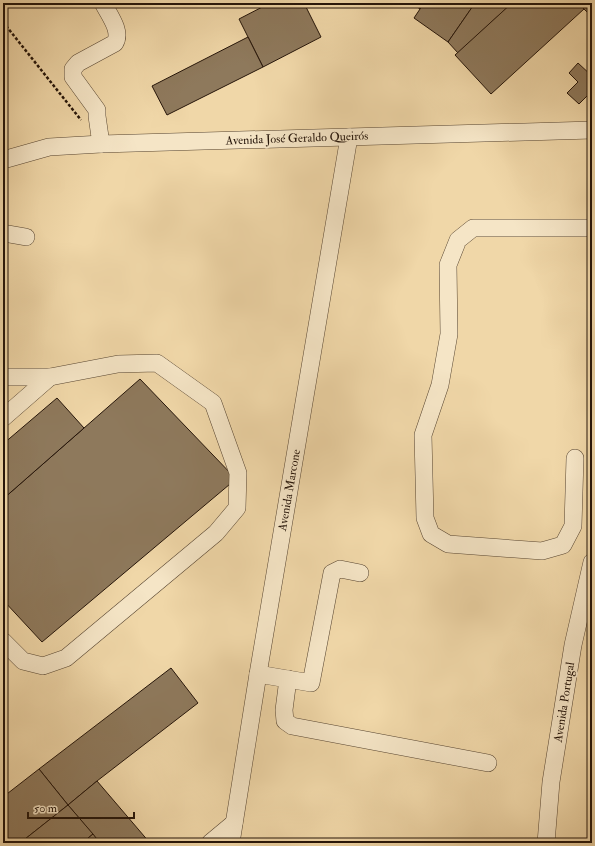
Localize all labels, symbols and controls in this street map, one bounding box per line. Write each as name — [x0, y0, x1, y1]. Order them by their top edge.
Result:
street label: Avenida José Geraldo Queirós — [224, 129, 369, 149]
street label: Avenida Marcone — [275, 448, 304, 533]
street label: Avenida Portugal — [551, 661, 578, 744]
scale bar — [28, 794, 134, 820]
text: 50 m — [34, 801, 58, 816]

